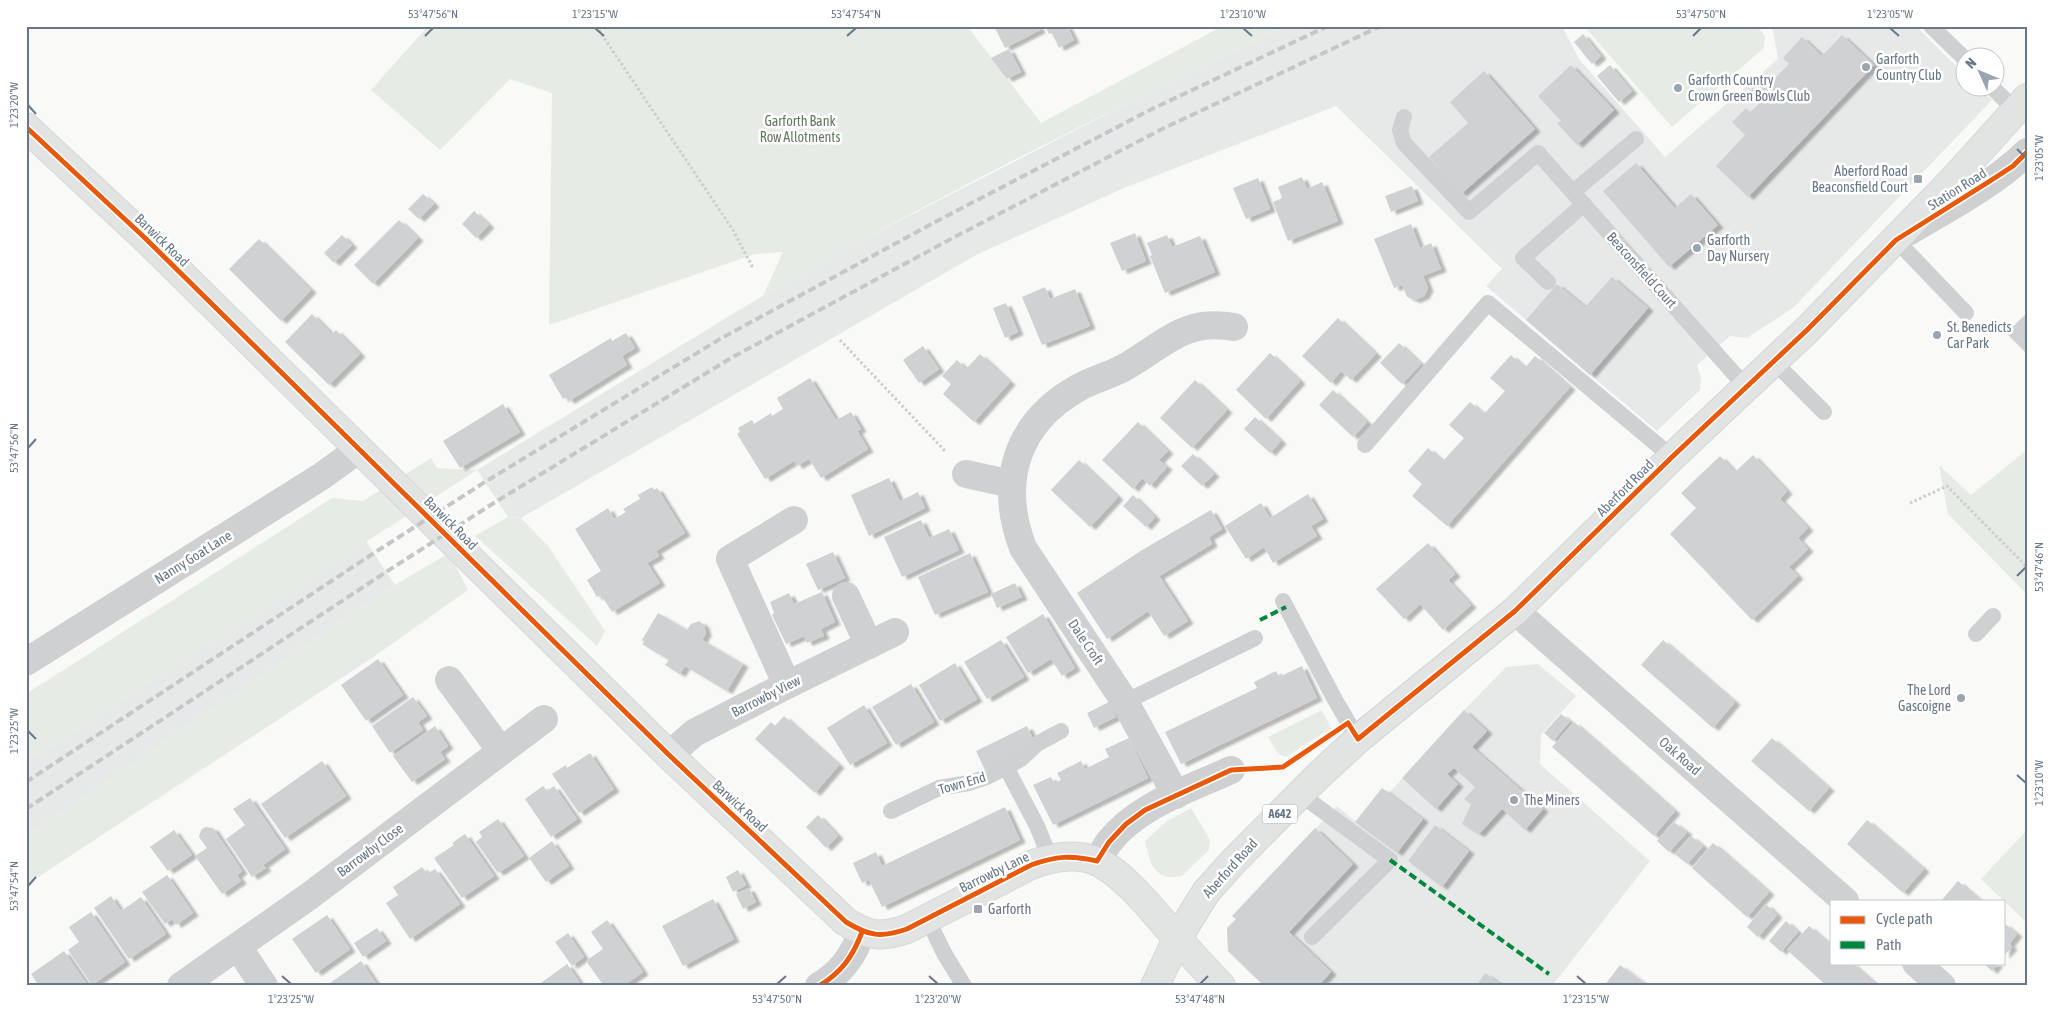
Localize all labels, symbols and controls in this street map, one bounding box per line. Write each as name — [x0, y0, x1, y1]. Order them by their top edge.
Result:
text: 53°47'56"N — [408, 7, 458, 21]
text: 1°23'15"W — [572, 7, 618, 21]
text: 53°47'54"N — [831, 7, 881, 21]
text: 1°23'10"W — [1220, 7, 1266, 21]
text: 53°47'50"N — [1676, 7, 1726, 21]
text: 1°23'05"W — [1867, 7, 1913, 21]
north arrow — [1956, 48, 2006, 98]
place label: Garforth Country Club — [1876, 51, 1942, 83]
text: N — [1962, 54, 1979, 71]
marker: Garforth Country Club — [1860, 61, 1872, 73]
place label: Garforth Country Crown Green Bowls Club — [1688, 72, 1811, 104]
text: 1°23'20"W — [7, 82, 21, 128]
marker: Garforth Country Crown Green Bowls Club — [1672, 82, 1684, 94]
park label: Garforth Bank Row Allotments — [760, 113, 840, 145]
text: 1°23'05"W — [2032, 135, 2046, 181]
place label: Aberford Road Beaconsfield Court — [1812, 163, 1908, 195]
street label: Station Road — [1925, 165, 1989, 213]
marker: Aberford Road Beaconsfield Court — [1912, 173, 1924, 185]
street label: Barwick Road — [132, 210, 192, 270]
street label: Beaconsfield Court — [1604, 229, 1680, 311]
place label: Garforth Day Nursery — [1707, 232, 1770, 264]
marker: Garforth Day Nursery — [1691, 242, 1703, 254]
place label: St. Benedicts Car Park — [1947, 319, 2011, 351]
marker: St. Benedicts Car Park — [1931, 329, 1943, 341]
text: 53°47'56"N — [7, 423, 21, 473]
street label: Aberford Road — [1593, 456, 1657, 520]
street label: Barwick Road — [421, 493, 481, 553]
street label: Nanny Goat Lane — [152, 527, 234, 587]
text: 53°47'46"N — [2032, 542, 2046, 592]
street label: Dale Croft — [1065, 616, 1107, 668]
street label: Barrowby View — [729, 672, 804, 720]
place label: The Lord Gascoigne — [1898, 682, 1951, 714]
marker: The Lord Gascoigne — [1955, 692, 1967, 704]
text: 1°23'25"W — [7, 708, 21, 754]
street label: Oak Road — [1656, 734, 1704, 778]
text: 1°23'10"W — [2032, 760, 2046, 806]
street label: Town End — [937, 769, 987, 797]
street label: Barwick Road — [709, 777, 771, 835]
place label: The Miners — [1524, 792, 1580, 808]
marker: The Miners — [1508, 794, 1520, 806]
road number: A642 — [1262, 804, 1298, 824]
street label: Barrowby Close — [334, 820, 406, 880]
street label: Aberford Road — [1199, 835, 1261, 901]
street label: Barrowby Lane — [957, 848, 1031, 896]
text: 53°47'54"N — [7, 861, 21, 911]
legend — [1830, 900, 2006, 964]
place label: Garforth — [988, 901, 1031, 917]
marker: Garforth — [972, 903, 984, 915]
text: Cycle path — [1876, 910, 1933, 927]
text: Path — [1876, 936, 1902, 953]
text: 1°23'25"W — [268, 992, 314, 1006]
text: 53°47'50"N — [752, 992, 802, 1006]
text: 1°23'20"W — [915, 992, 961, 1006]
text: 53°47'48"N — [1175, 992, 1225, 1006]
text: 1°23'15"W — [1563, 992, 1609, 1006]

